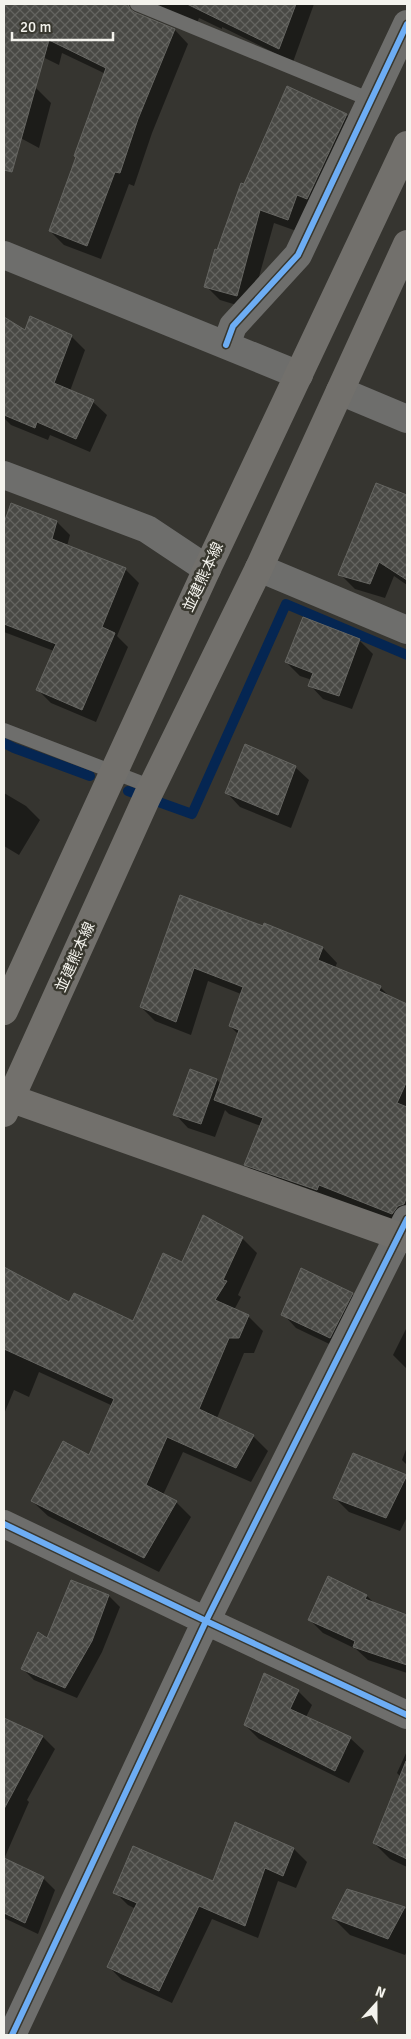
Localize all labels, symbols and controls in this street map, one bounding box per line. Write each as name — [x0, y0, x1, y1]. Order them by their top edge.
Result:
scale bar — [12, 10, 114, 42]
text: 20 m — [20, 18, 51, 36]
street label: 並建熊本線 — [179, 539, 227, 615]
street label: 並建熊本線 — [52, 919, 98, 995]
north arrow — [351, 1979, 401, 2029]
text: N — [373, 1983, 388, 2002]

